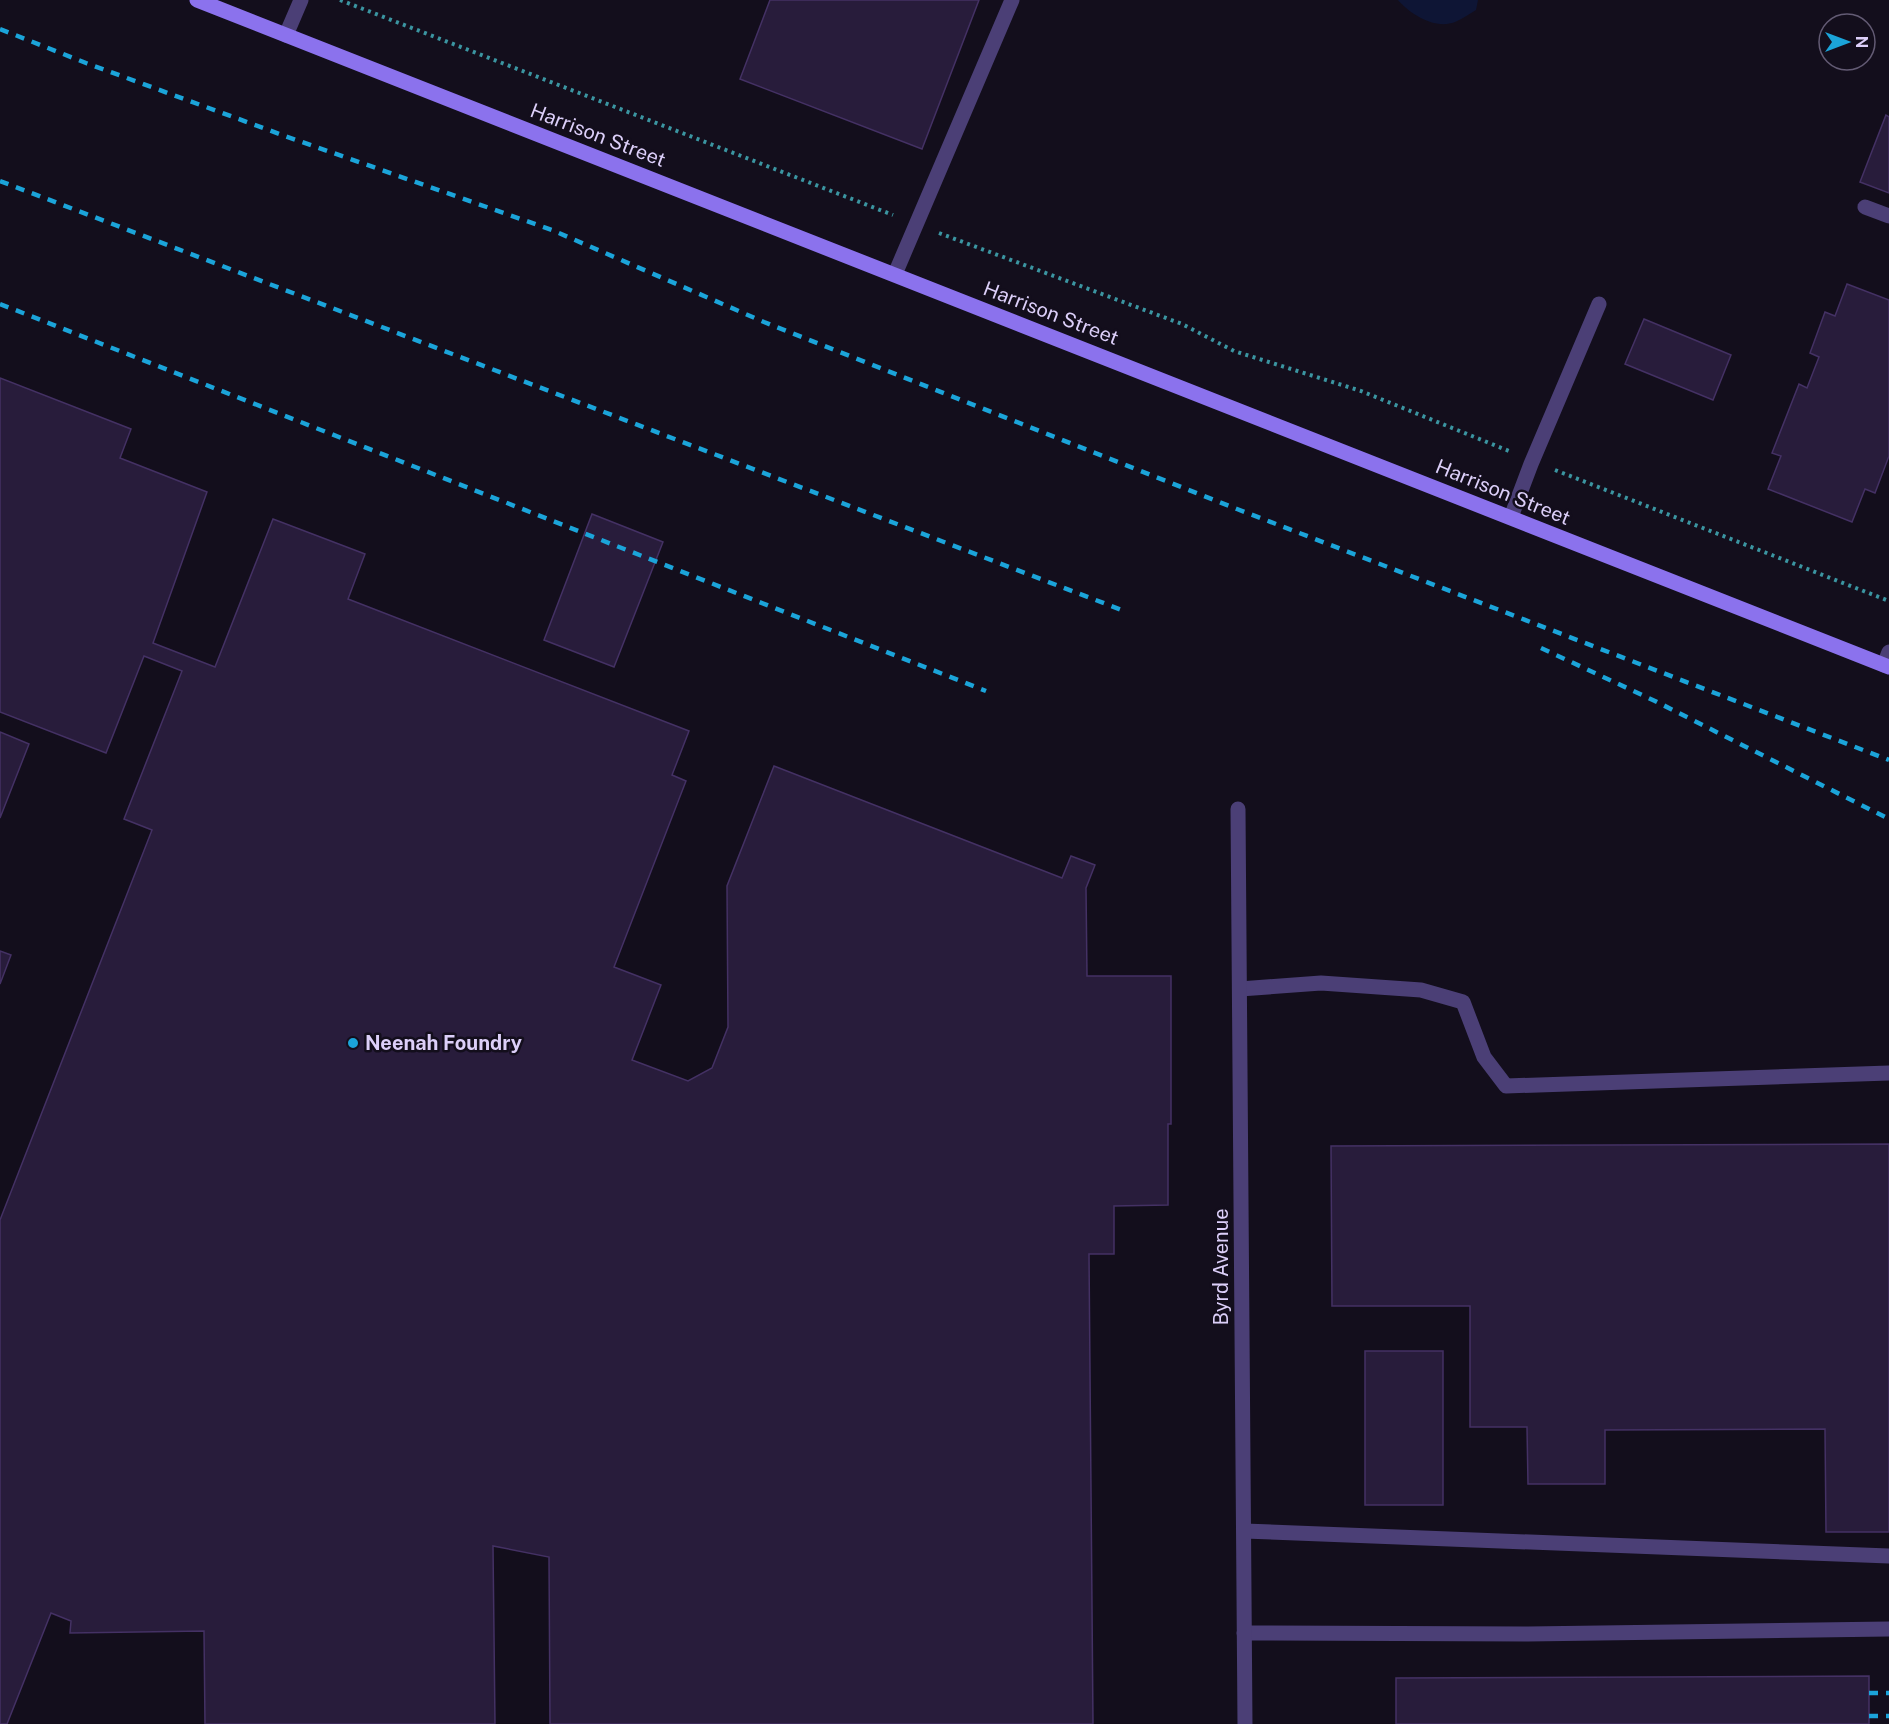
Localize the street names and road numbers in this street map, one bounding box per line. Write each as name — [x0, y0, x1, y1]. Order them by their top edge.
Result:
street label: Harrison Street — [527, 98, 669, 172]
street label: Harrison Street — [980, 276, 1122, 350]
street label: Harrison Street — [1432, 454, 1574, 530]
street label: Byrd Avenue — [1209, 1208, 1233, 1326]

